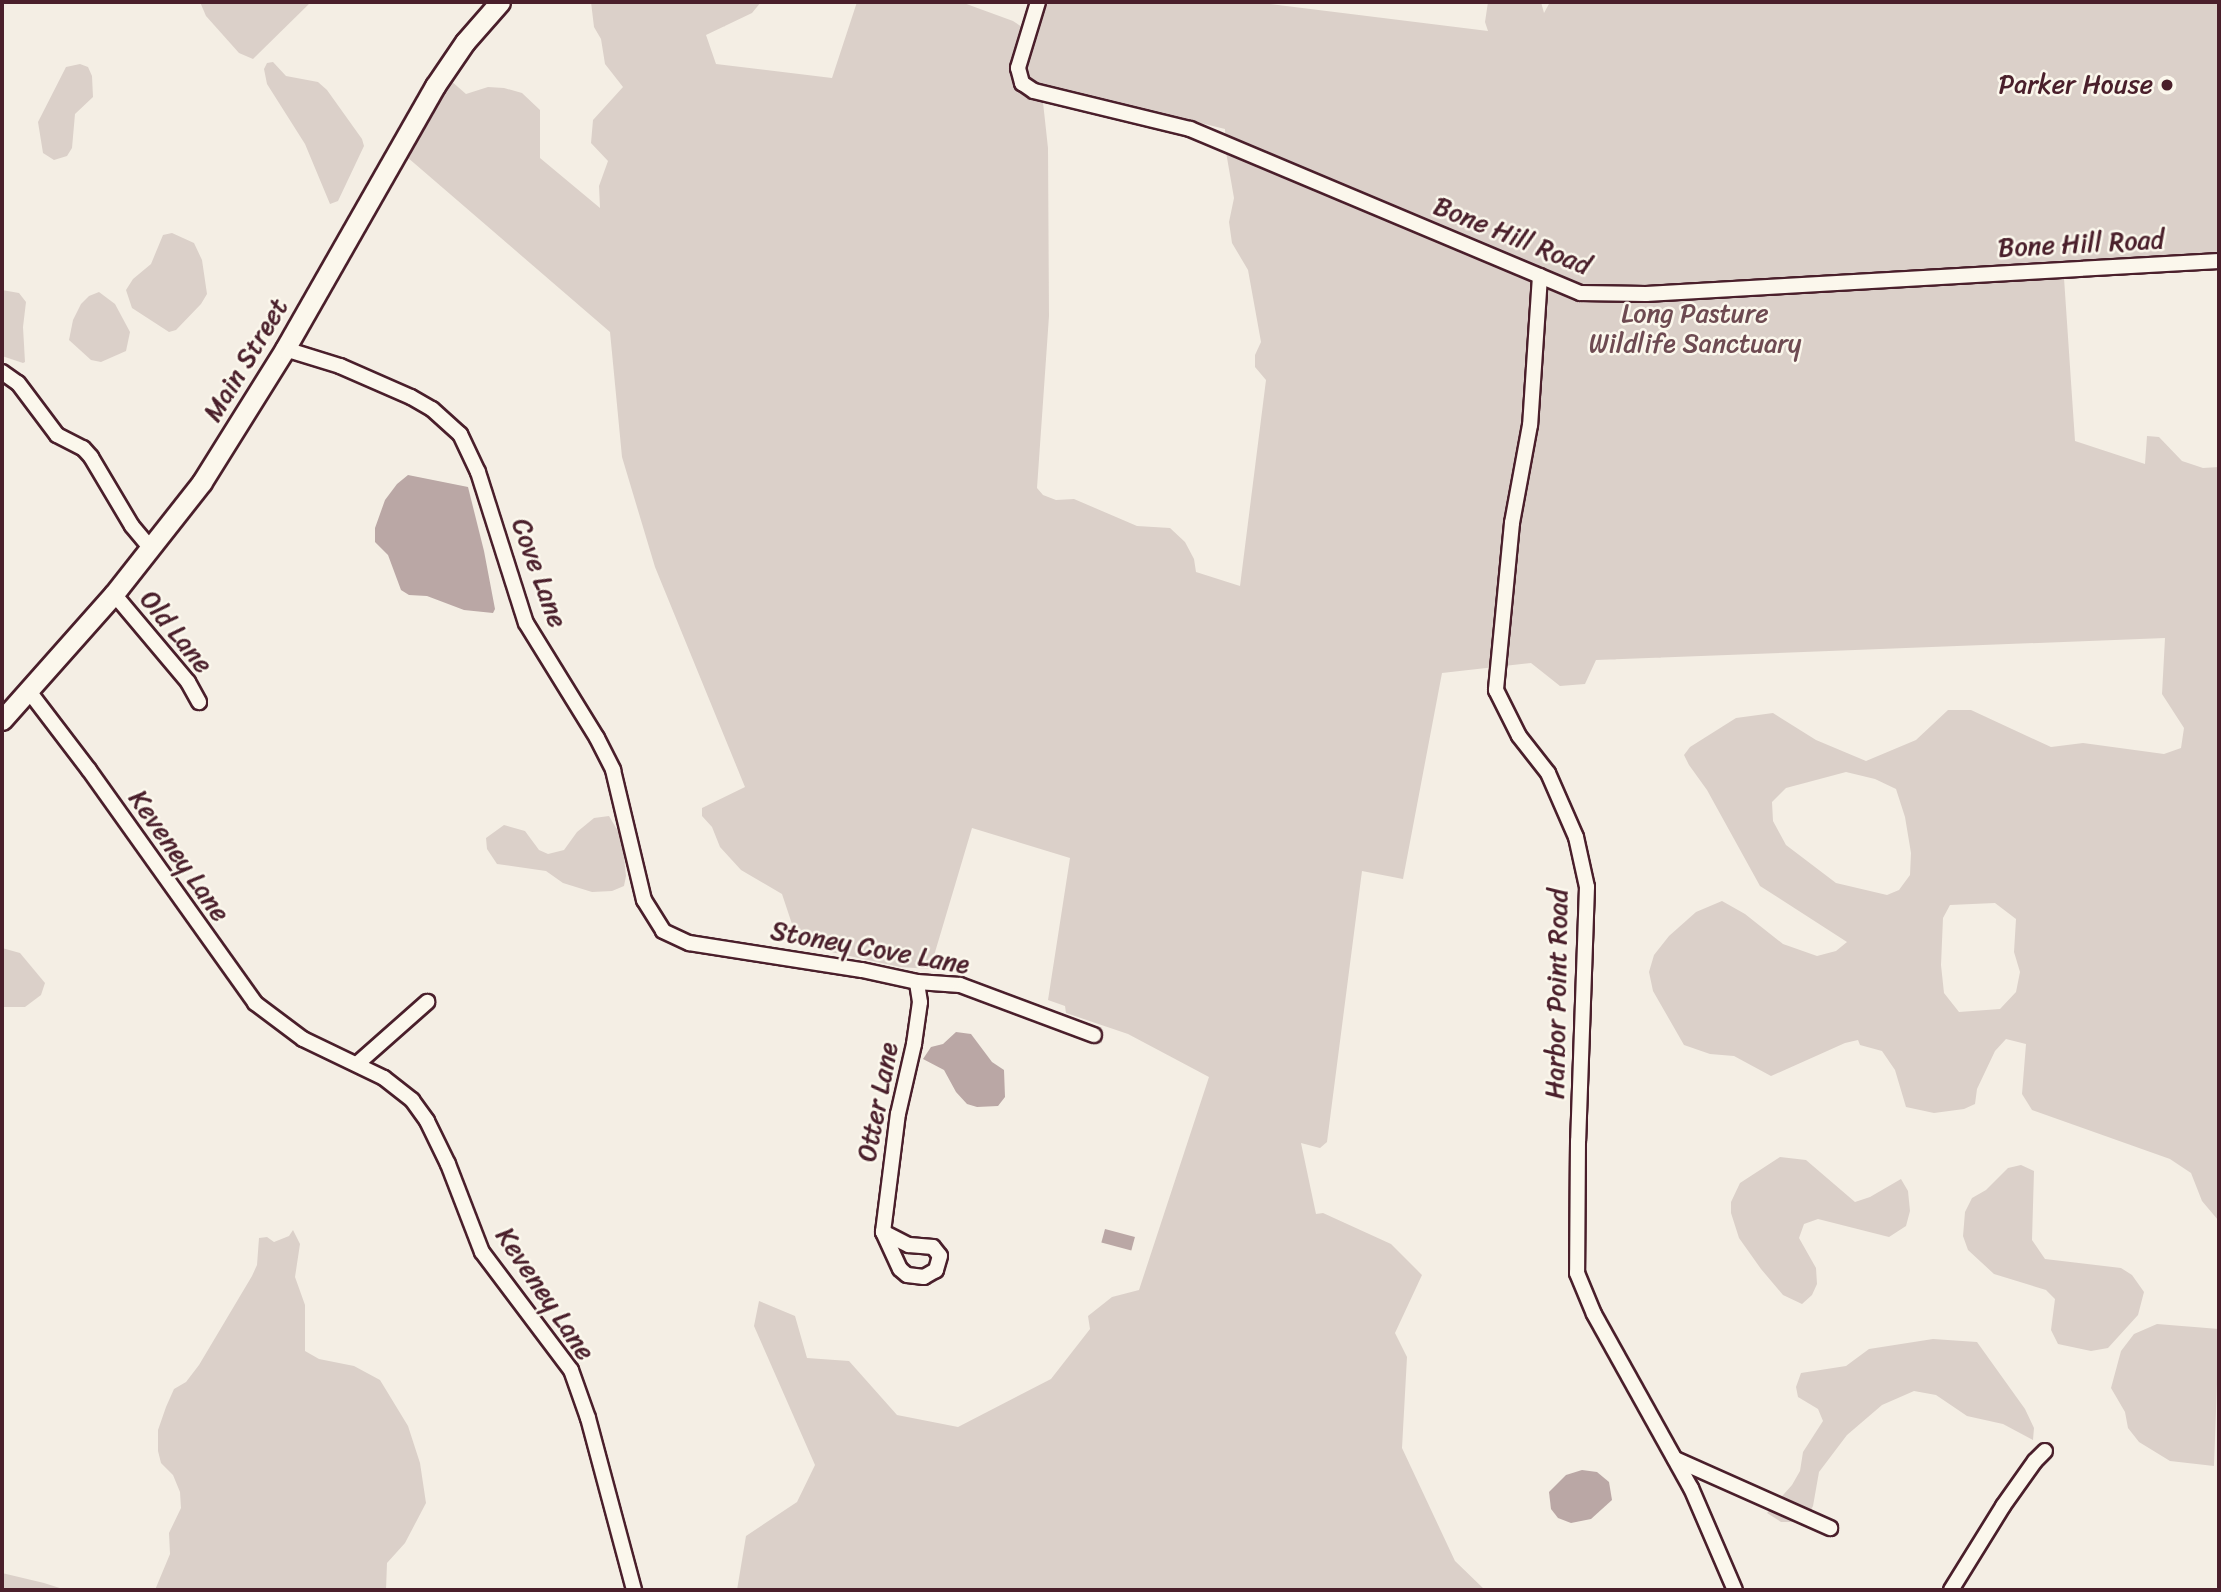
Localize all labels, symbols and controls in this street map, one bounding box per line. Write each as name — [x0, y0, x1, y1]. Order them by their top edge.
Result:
place label: Parker House — [1999, 69, 2153, 101]
marker: Parker House — [2159, 77, 2175, 93]
street label: Bone Hill Road — [1429, 190, 1595, 282]
street label: Bone Hill Road — [1997, 224, 2165, 264]
street label: Main Street — [197, 293, 295, 427]
park label: Long Pasture Wildlife Sanctuary — [1589, 298, 1801, 360]
street label: Cove Lane — [505, 514, 573, 632]
street label: Old Lane — [133, 584, 219, 680]
street label: Keveney Lane — [122, 784, 236, 928]
street label: Harbor Point Road — [1540, 888, 1574, 1100]
street label: Stoney Cove Lane — [768, 915, 972, 981]
street label: Otter Lane — [851, 1039, 905, 1165]
street label: Keveney Lane — [489, 1222, 601, 1366]

